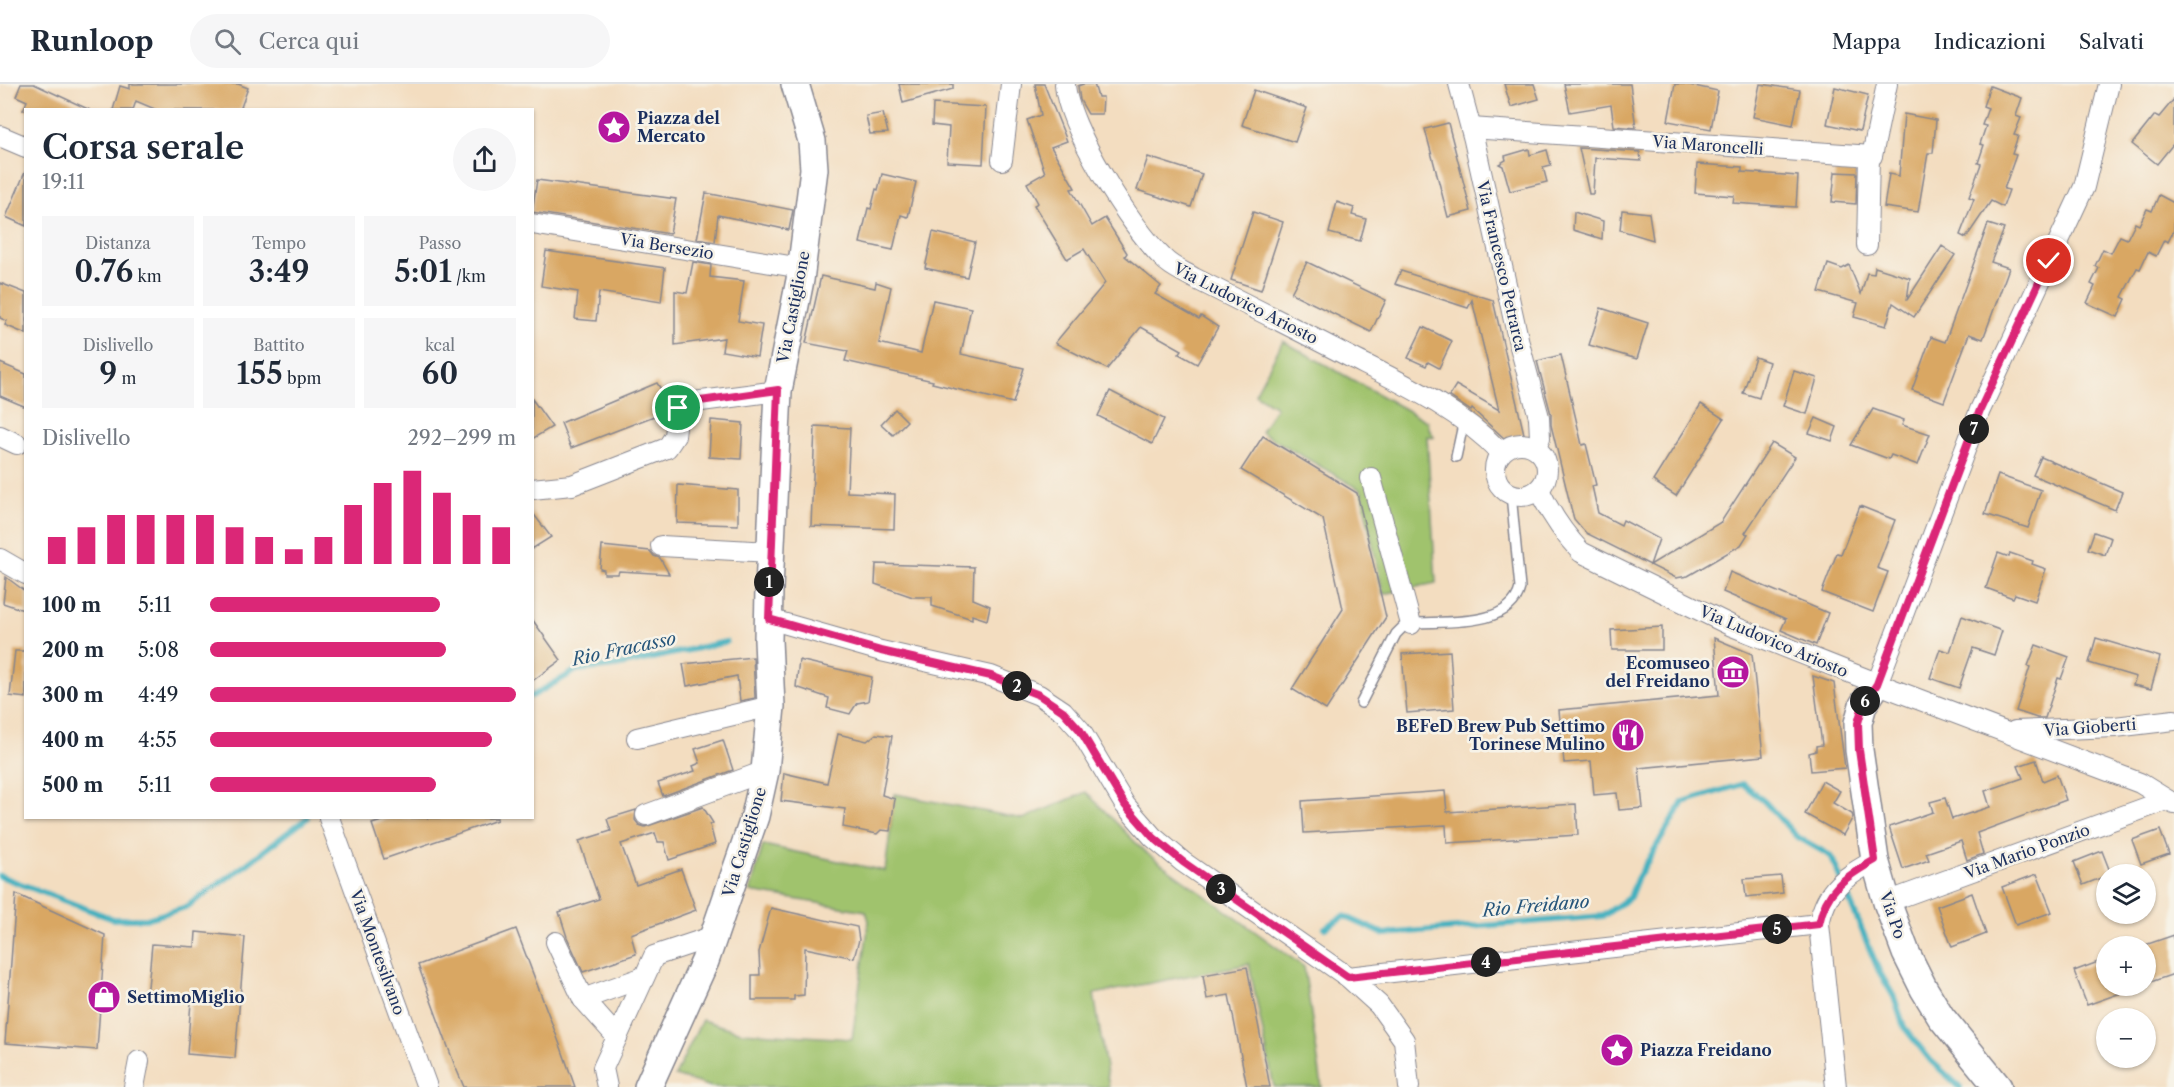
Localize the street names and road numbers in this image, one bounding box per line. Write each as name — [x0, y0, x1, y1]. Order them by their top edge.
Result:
street label: Via Maroncelli — [1651, 131, 1764, 159]
street label: Via Francesco Petrarca — [1472, 178, 1531, 354]
street label: Via Bersezio — [618, 229, 715, 263]
street label: Via Castiglione — [772, 249, 814, 366]
street label: Via Ludovico Ariosto — [1170, 257, 1322, 348]
street label: Via Ludovico Ariosto — [1696, 600, 1851, 681]
street label: Via Gioberti — [2042, 714, 2137, 740]
street label: Via Castiglione — [717, 785, 770, 900]
street label: Via Mario Ponzio — [1961, 819, 2093, 883]
street label: Via Montesilvano — [346, 886, 410, 1018]
street label: Via Po — [1875, 888, 1910, 942]

